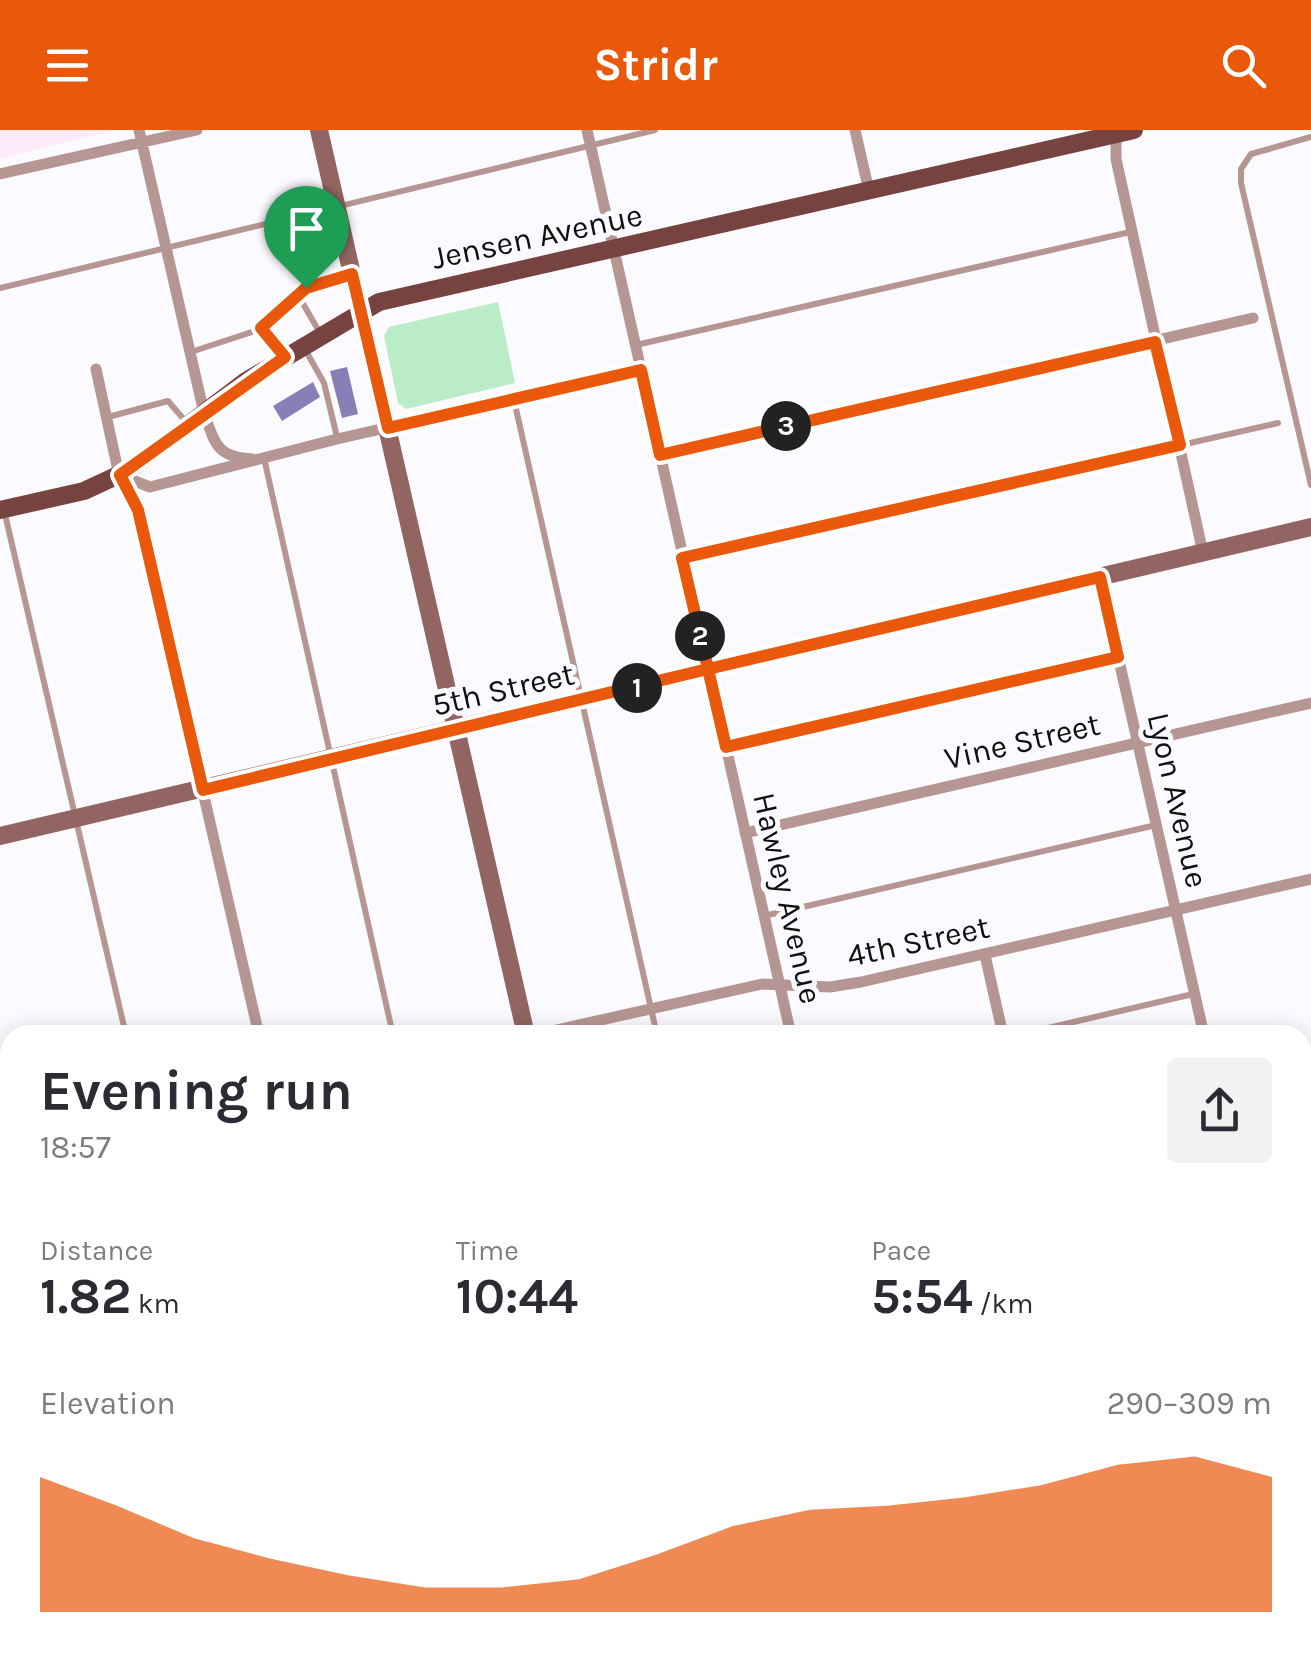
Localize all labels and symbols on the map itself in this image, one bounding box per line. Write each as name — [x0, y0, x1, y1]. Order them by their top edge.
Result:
pin — [264, 186, 349, 289]
street label: Jensen Avenue — [429, 196, 646, 277]
pin: 3 — [761, 401, 811, 451]
pin: 2 — [675, 611, 725, 661]
street label: 5th Street — [428, 655, 578, 724]
pin: 1 — [612, 663, 662, 713]
street label: Vine Street — [941, 706, 1104, 777]
street label: Lyon Avenue — [1139, 709, 1216, 891]
street label: Hawley Avenue — [745, 789, 830, 1007]
street label: 4th Street — [844, 908, 993, 975]

